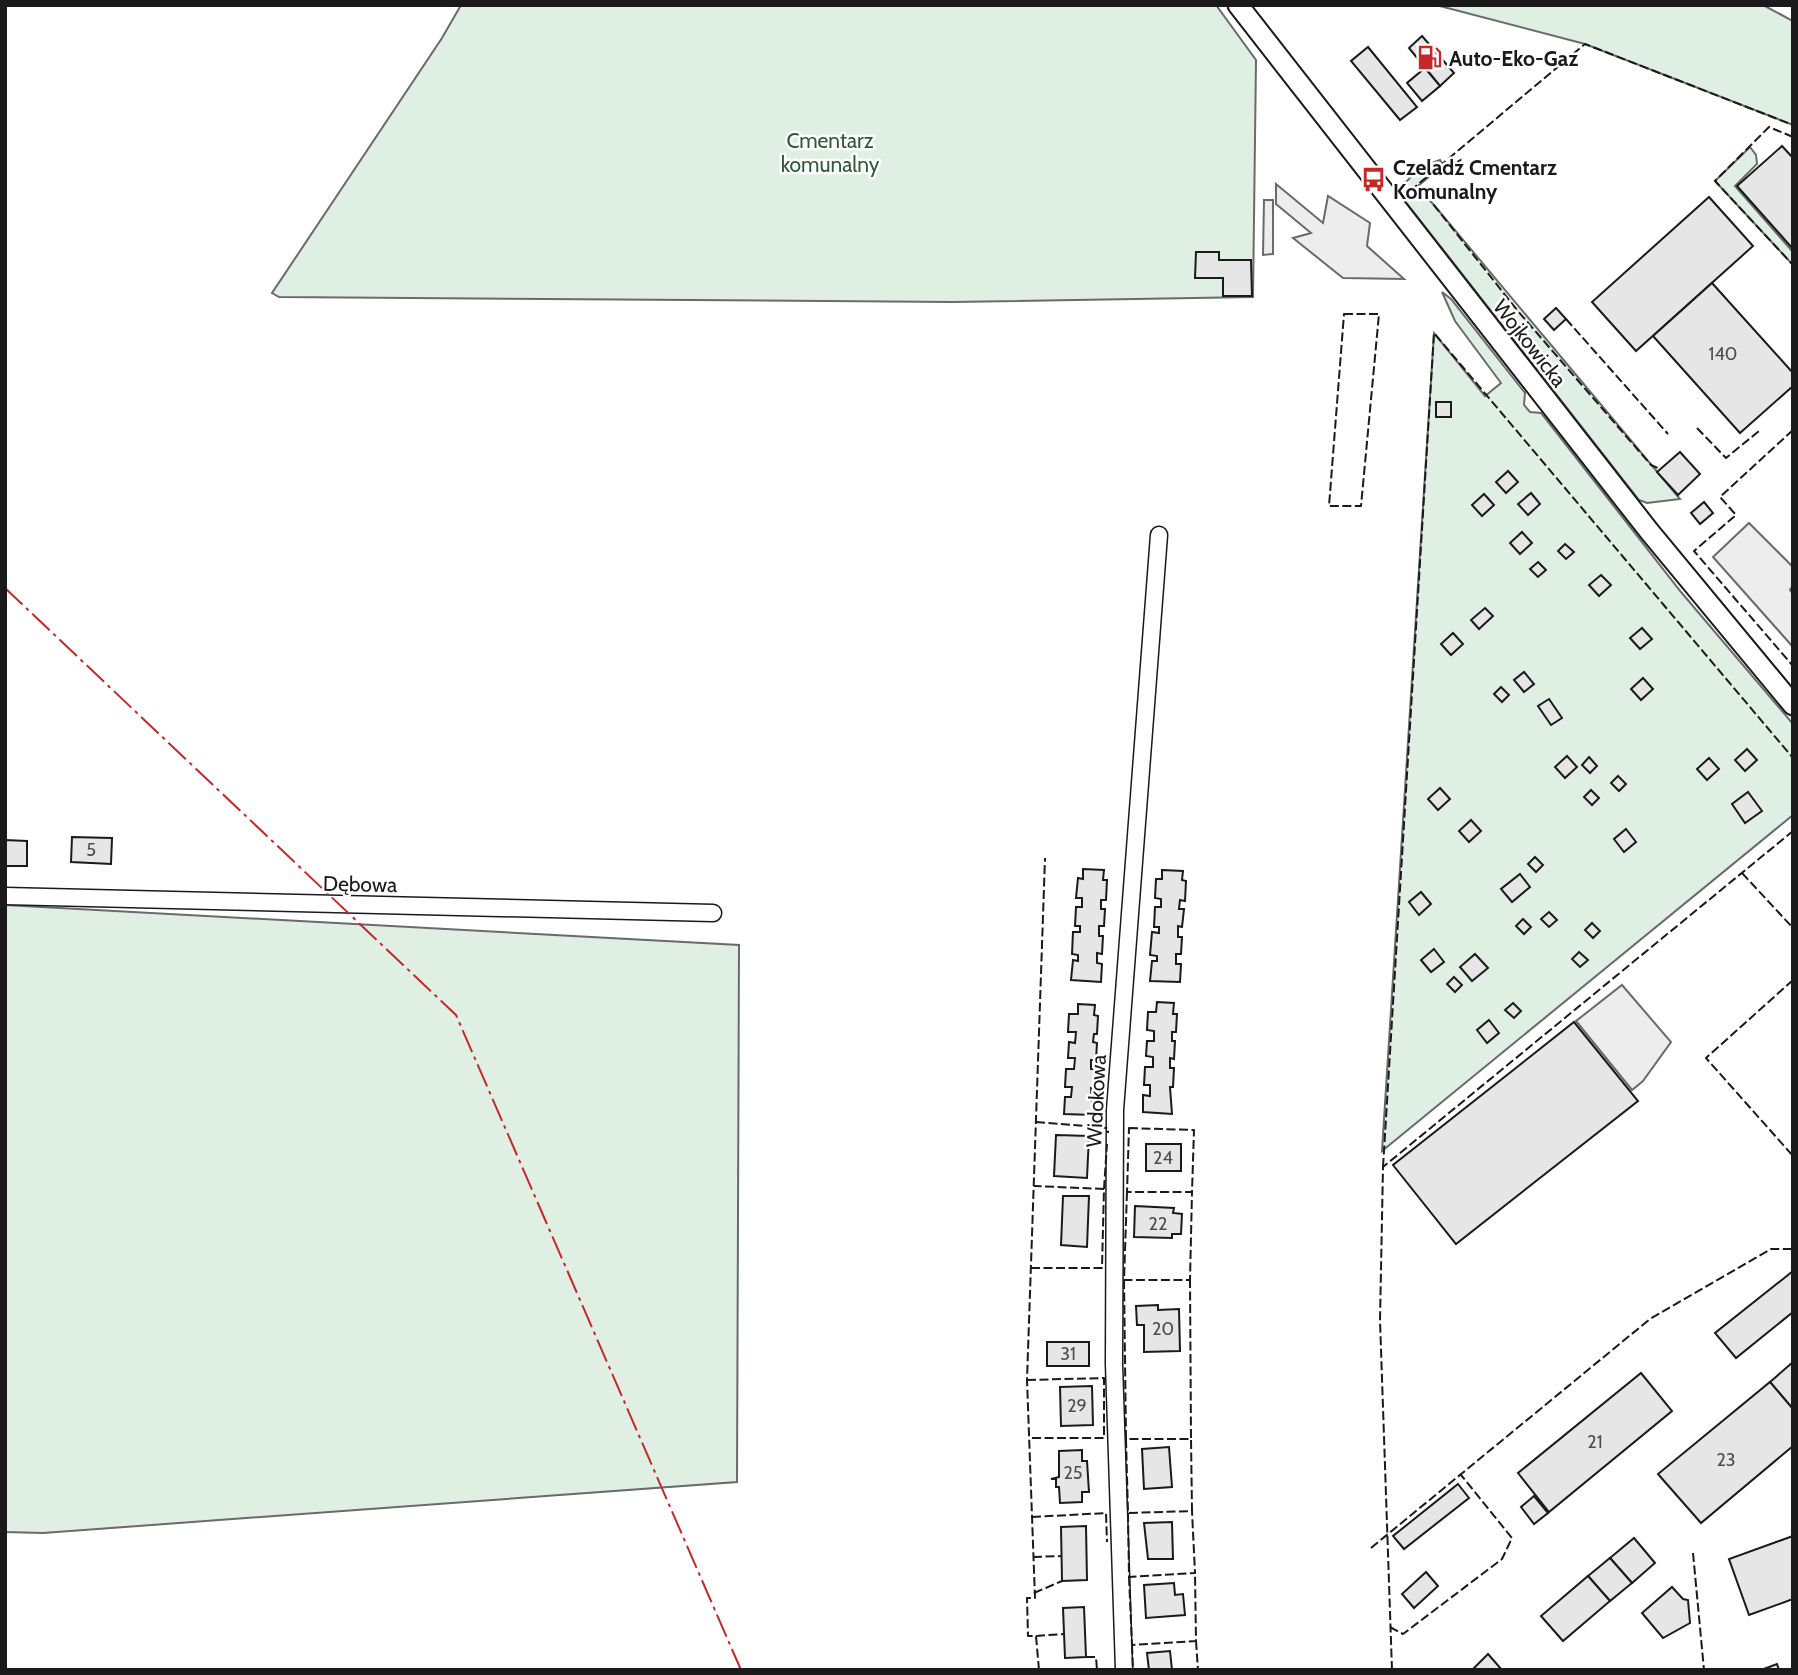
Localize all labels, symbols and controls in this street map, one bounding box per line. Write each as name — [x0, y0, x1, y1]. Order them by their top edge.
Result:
fuel station icon: Auto-Eko-Gaz — [1415, 44, 1443, 72]
place label: Auto-Eko-Gaz — [1449, 46, 1578, 71]
park label: Cmentarz komunalny — [781, 128, 880, 177]
place label: Czeladź Cmentarz Komunalny — [1393, 155, 1557, 204]
bus stop icon: Czeladź Cmentarz Komunalny — [1359, 165, 1387, 193]
street label: Wojkowicka — [1487, 294, 1572, 392]
house number: 140 — [1709, 343, 1737, 365]
house number: 5 — [86, 839, 96, 861]
street label: Dębowa — [323, 871, 397, 897]
street label: Widokowa — [1081, 1054, 1111, 1148]
house number: 24 — [1153, 1147, 1173, 1169]
house number: 22 — [1149, 1213, 1167, 1235]
house number: 20 — [1152, 1318, 1174, 1340]
house number: 31 — [1060, 1343, 1076, 1365]
house number: 29 — [1067, 1395, 1087, 1417]
house number: 21 — [1587, 1431, 1603, 1453]
house number: 23 — [1716, 1449, 1736, 1471]
house number: 25 — [1063, 1462, 1083, 1484]

